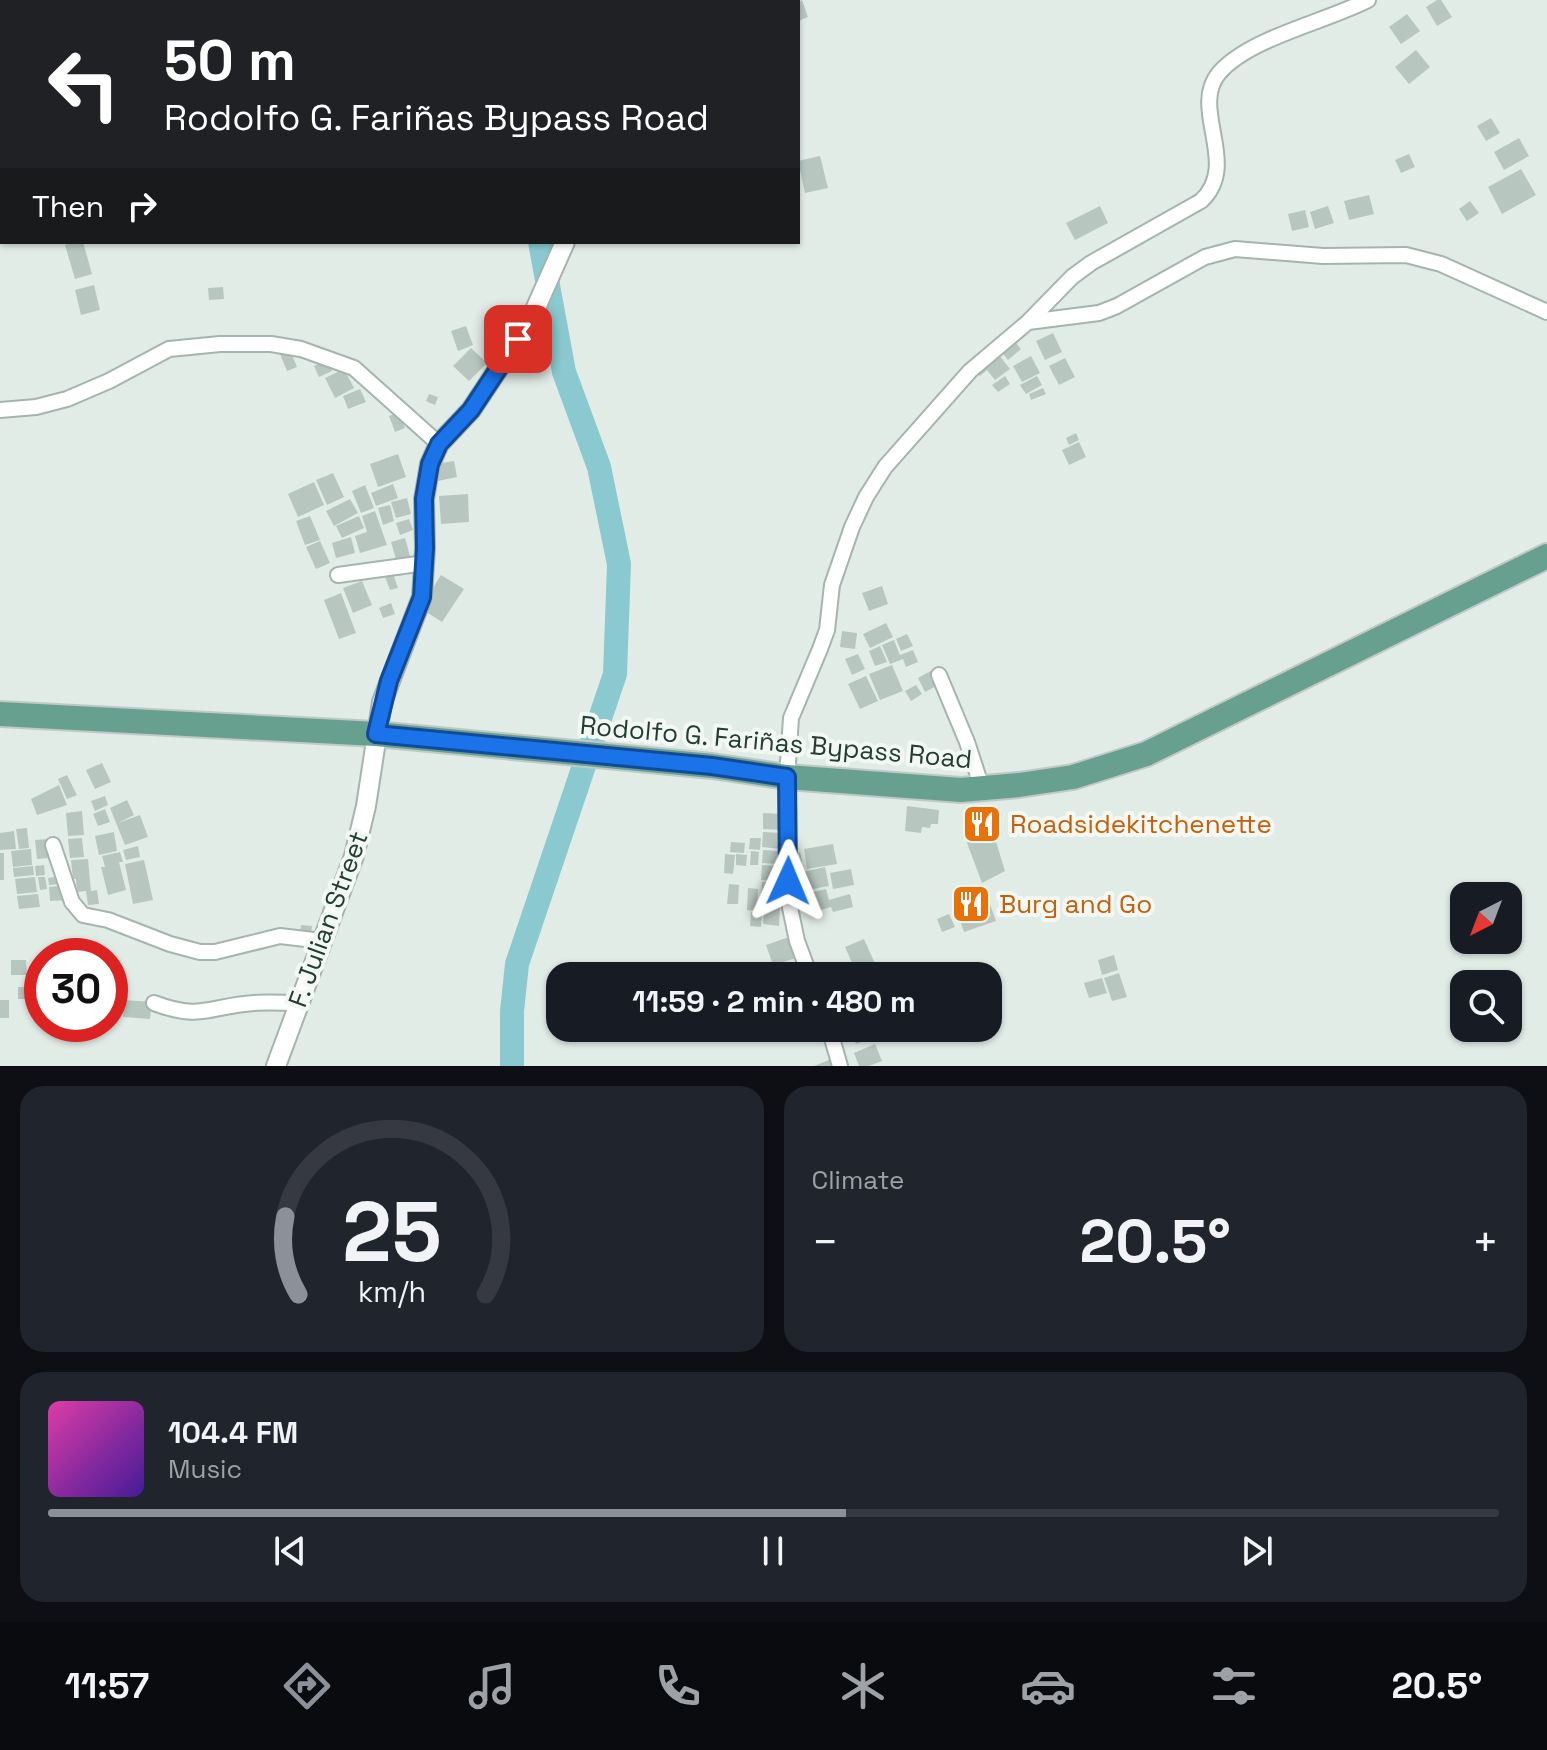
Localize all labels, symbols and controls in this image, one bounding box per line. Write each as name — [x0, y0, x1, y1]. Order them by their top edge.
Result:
text: 50 m — [164, 25, 296, 96]
icon: left — [32, 32, 136, 136]
text: Rodolfo G. Fariñas Bypass Road — [164, 95, 709, 141]
icon: right — [120, 184, 164, 228]
text: Then — [32, 187, 104, 226]
pin — [484, 305, 552, 373]
icon: arrive — [496, 317, 540, 361]
street label: Rodolfo G. Fariñas Bypass Road — [578, 708, 974, 776]
restaurant icon: Roadsidekitchenette — [961, 803, 1003, 845]
place label: Roadsidekitchenette — [1010, 807, 1272, 841]
street label: F. Julian Street — [280, 826, 376, 1012]
position arrow — [746, 839, 830, 923]
north arrow — [1450, 882, 1522, 954]
map controls — [1450, 882, 1522, 1042]
restaurant icon: Burg and Go — [950, 883, 992, 925]
place label: Burg and Go — [999, 887, 1152, 921]
speed limit sign: 30 — [24, 938, 128, 1042]
button: search — [1450, 970, 1522, 1042]
text: 11:59 · 2 min · 480 m — [632, 982, 916, 1021]
text: Climate — [812, 1163, 904, 1197]
text: 25 — [342, 1179, 441, 1285]
text: 20.5° — [1080, 1203, 1231, 1280]
text: − — [812, 1214, 839, 1270]
text: + — [1472, 1214, 1499, 1270]
text: km/h — [358, 1274, 426, 1310]
text: 104.4 FM — [168, 1413, 298, 1452]
text: Music — [168, 1452, 242, 1486]
icon: previous — [268, 1529, 312, 1573]
icon: pause — [751, 1529, 795, 1573]
icon: next — [1235, 1529, 1279, 1573]
icon: directions — [279, 1658, 335, 1714]
icon: music — [464, 1658, 520, 1714]
icon: phone — [650, 1658, 706, 1714]
icon: climate — [835, 1658, 891, 1714]
icon: car — [1020, 1658, 1076, 1714]
icon: filters — [1206, 1658, 1262, 1714]
text: 11:57 — [65, 1663, 149, 1709]
text: 20.5° — [1391, 1663, 1482, 1709]

